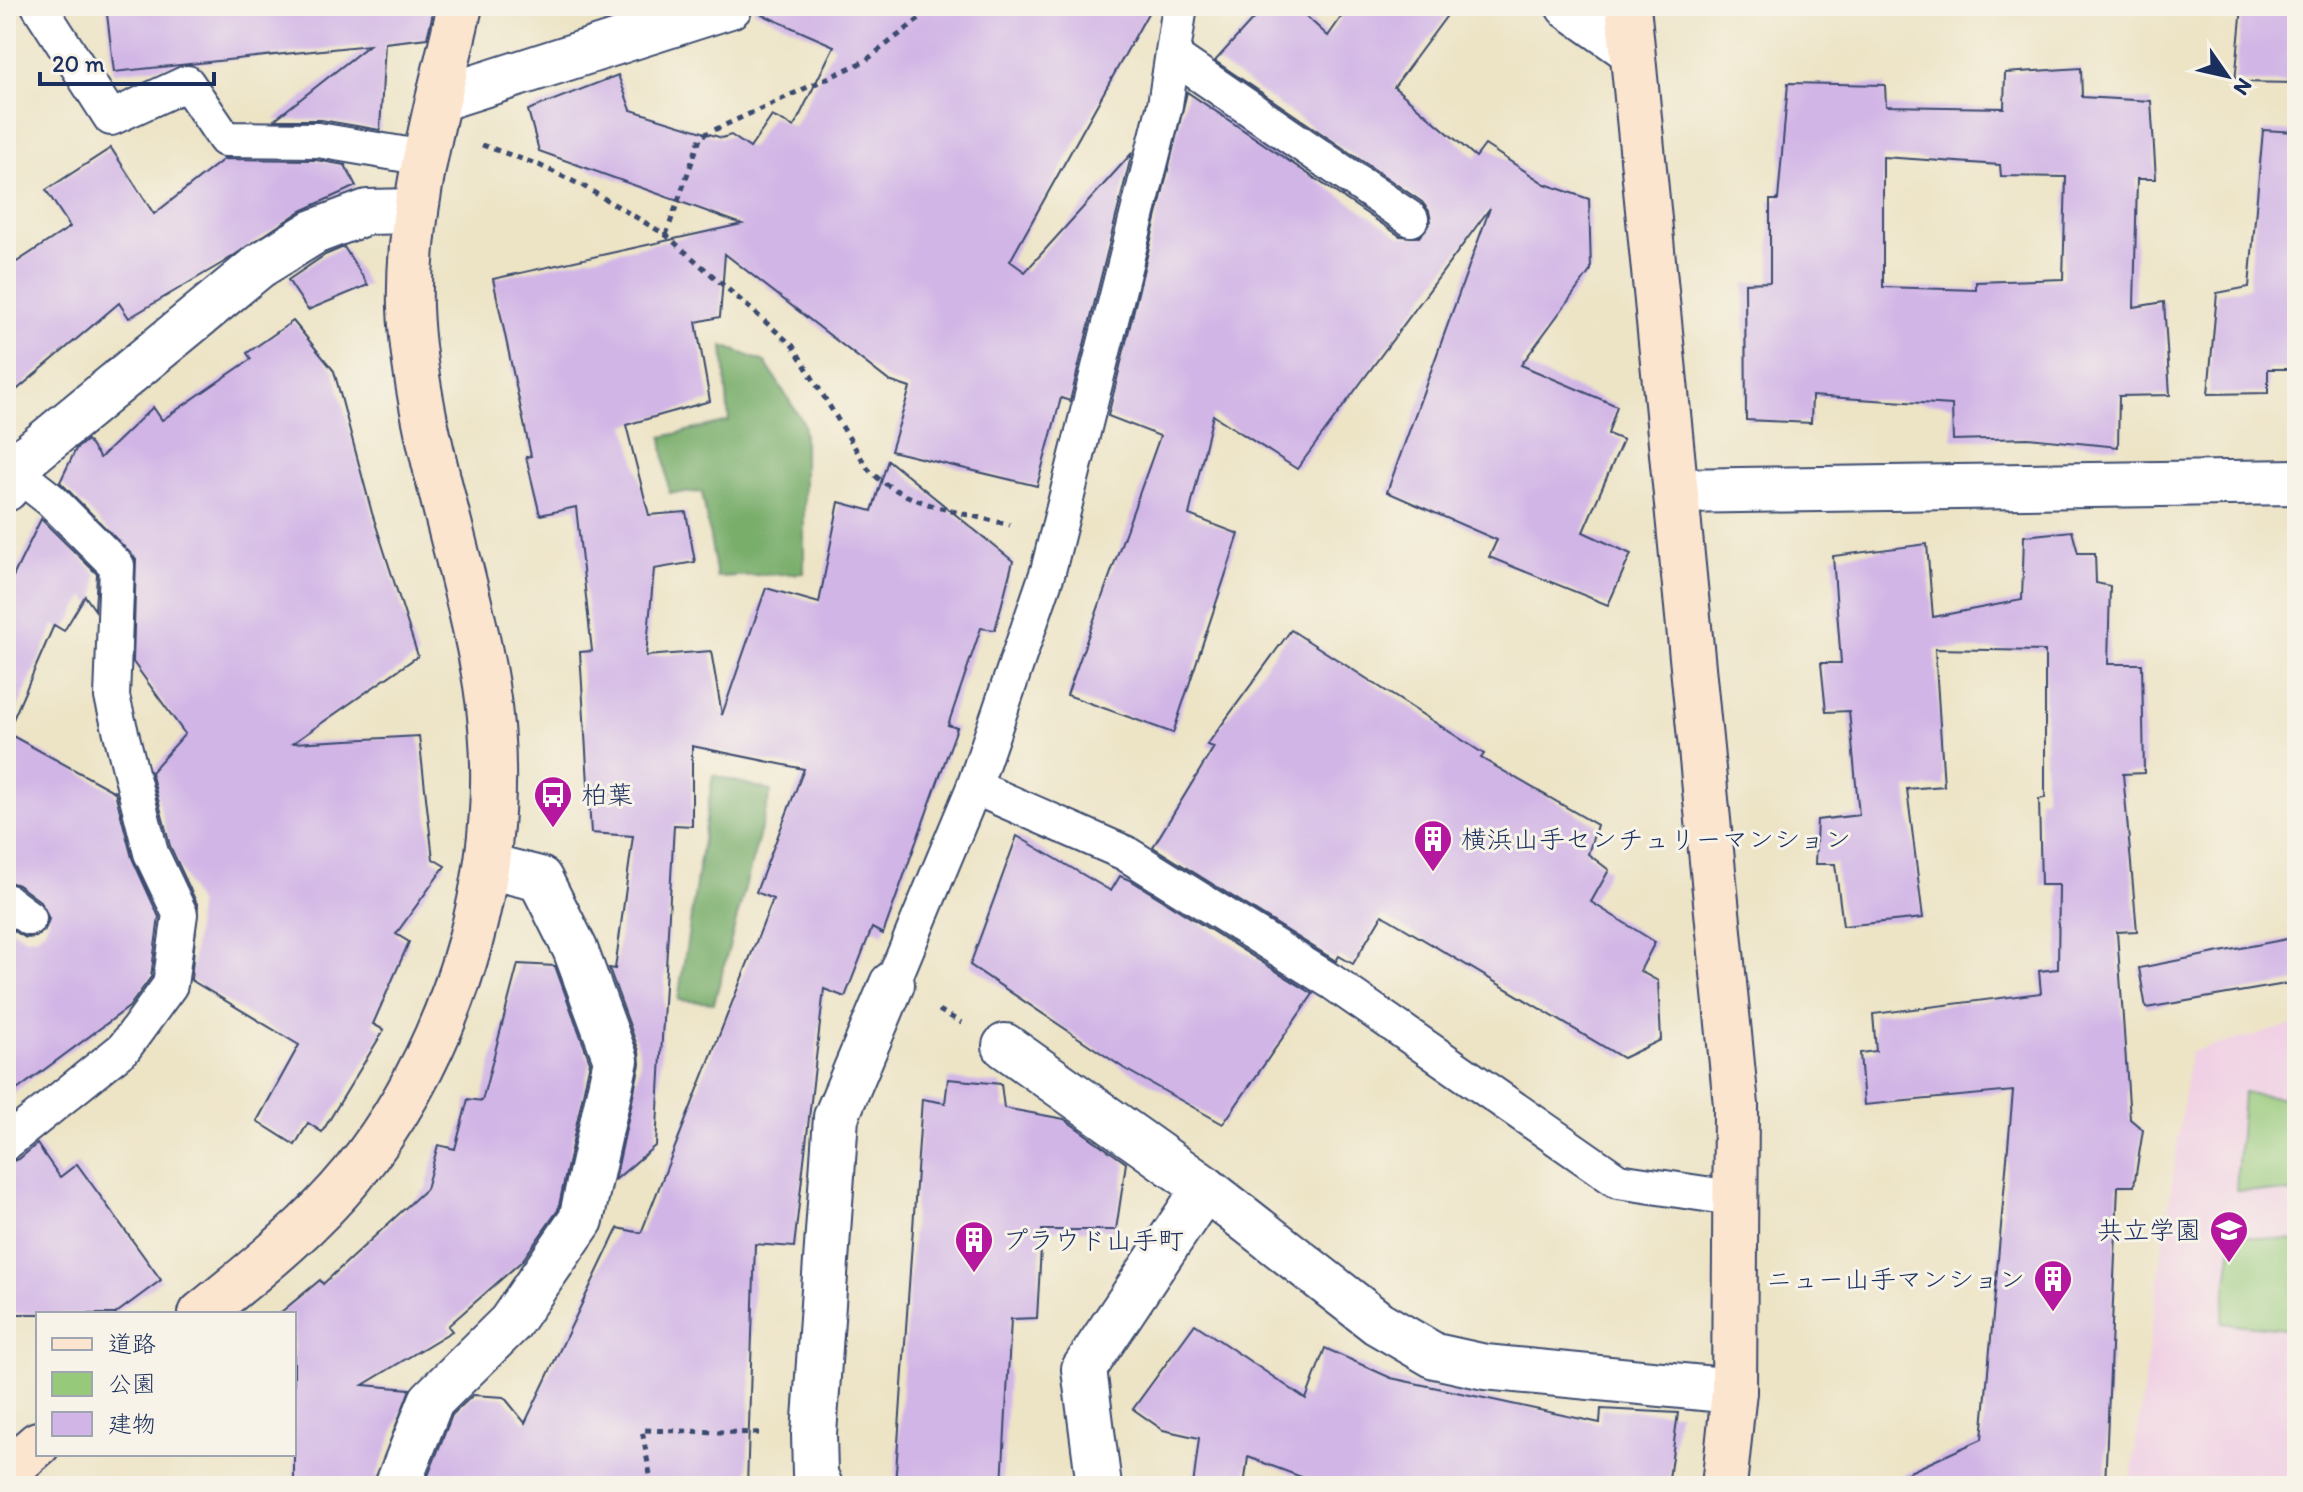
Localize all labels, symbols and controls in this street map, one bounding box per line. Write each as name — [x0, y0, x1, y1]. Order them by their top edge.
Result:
scale bar — [40, 36, 214, 86]
north arrow — [2187, 36, 2267, 116]
text: 20 m — [52, 49, 105, 78]
text: N — [2228, 73, 2259, 101]
bus stop icon: 柏葉 — [532, 774, 574, 829]
place label: 柏葉 — [581, 779, 633, 811]
building icon: 横浜山手センチュリーマンション — [1412, 818, 1454, 873]
place label: 横浜山手センチュリーマンション — [1461, 823, 1851, 855]
school or university icon: 共立学園 — [2208, 1209, 2250, 1264]
place label: 共立学園 — [2097, 1214, 2201, 1246]
building icon: プラウド山手町 — [953, 1219, 995, 1274]
place label: プラウド山手町 — [1002, 1224, 1184, 1256]
building icon: ニュー山手マンション — [2032, 1258, 2074, 1313]
place label: ニュー山手マンション — [1766, 1263, 2025, 1295]
legend — [36, 1312, 296, 1456]
text: 道路 — [108, 1329, 156, 1358]
text: 公園 — [108, 1369, 156, 1398]
text: 建物 — [108, 1409, 156, 1438]

